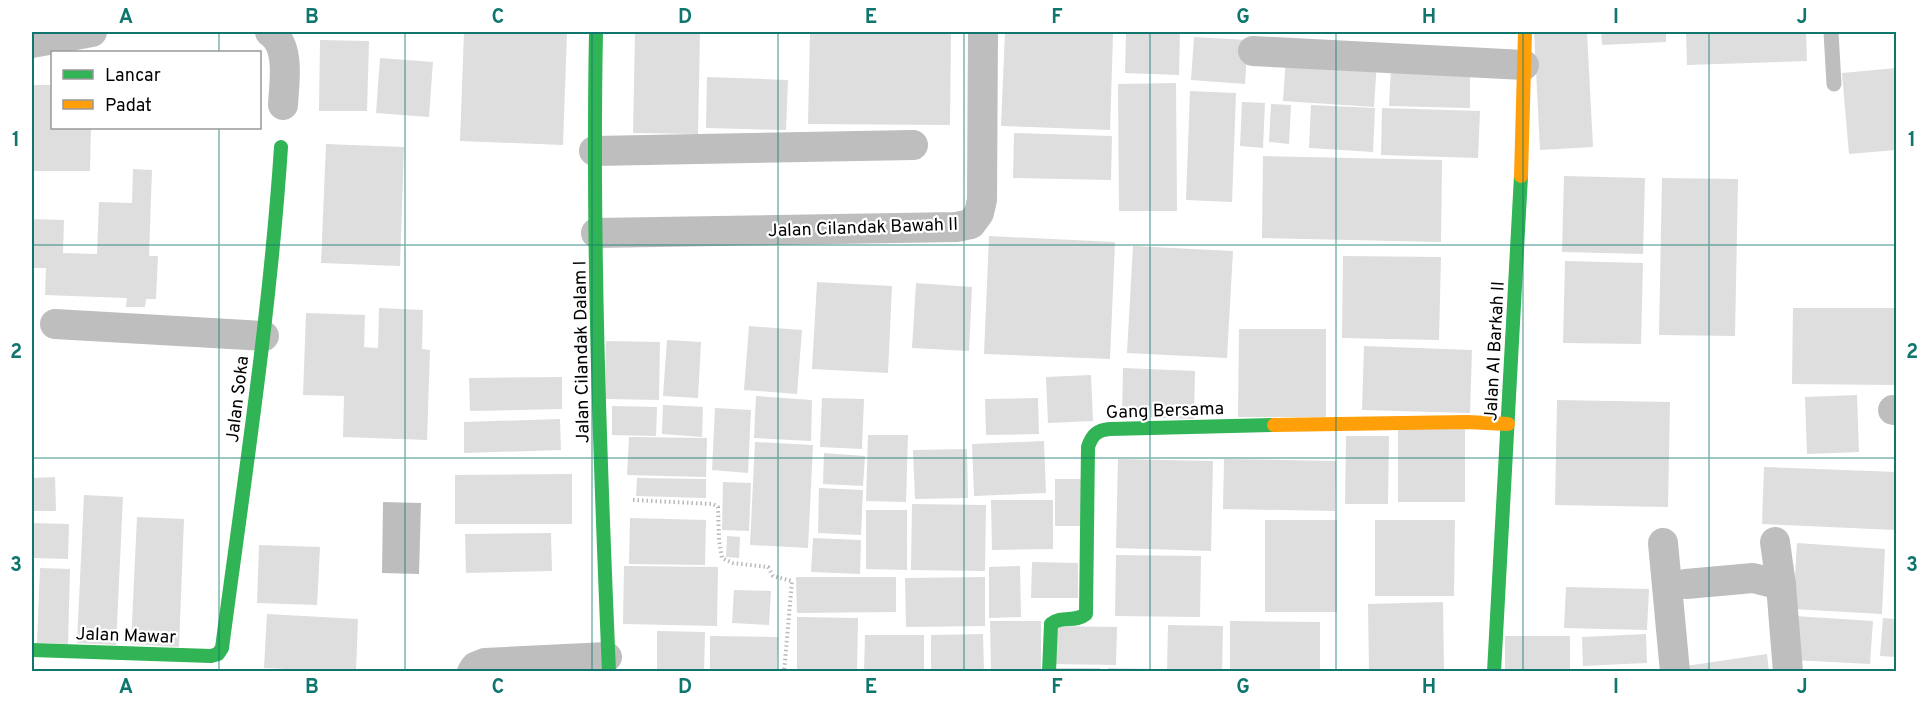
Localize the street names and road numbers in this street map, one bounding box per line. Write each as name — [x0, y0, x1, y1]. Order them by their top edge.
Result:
street label: Jalan Cilandak Bawah II — [768, 214, 959, 243]
street label: Jalan Cilandak Dalam I — [569, 260, 596, 444]
street label: Jalan Al Barkah II — [1480, 280, 1511, 422]
street label: Jalan Soka — [222, 355, 255, 444]
street label: Gang Bersama — [1106, 398, 1225, 425]
street label: Jalan Mawar — [75, 623, 177, 650]

